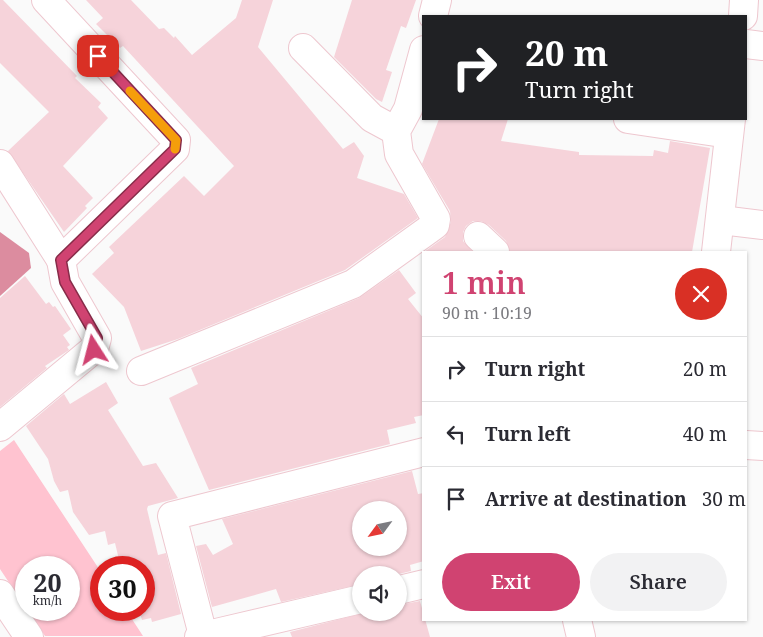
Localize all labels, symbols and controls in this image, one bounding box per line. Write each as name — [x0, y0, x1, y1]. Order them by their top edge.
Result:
text: 20 m — [525, 29, 608, 76]
pin — [77, 35, 119, 77]
icon: right — [442, 35, 507, 100]
icon: arrive — [84, 42, 112, 70]
text: Turn right — [525, 74, 634, 104]
text: 1 min — [442, 262, 526, 303]
button: close — [675, 268, 727, 320]
text: 90 m · 10:19 — [442, 302, 532, 324]
position arrow — [67, 323, 119, 375]
icon: right — [442, 355, 470, 383]
text: Turn right — [485, 356, 585, 382]
text: 20 m — [683, 356, 727, 382]
icon: left — [442, 420, 470, 448]
text: Turn left — [485, 421, 571, 447]
text: 40 m — [683, 421, 727, 447]
icon: arrive — [442, 485, 470, 513]
text: Arrive at destination — [485, 486, 687, 512]
text: 30 m — [702, 486, 746, 512]
north arrow — [352, 501, 408, 556]
map controls — [352, 501, 407, 621]
button: Exit — [442, 553, 580, 611]
button: Share — [590, 553, 727, 611]
speed limit sign: 30 — [90, 556, 155, 621]
text: 20 — [33, 565, 62, 599]
button: sound — [352, 566, 407, 621]
text: km/h — [33, 592, 62, 609]

